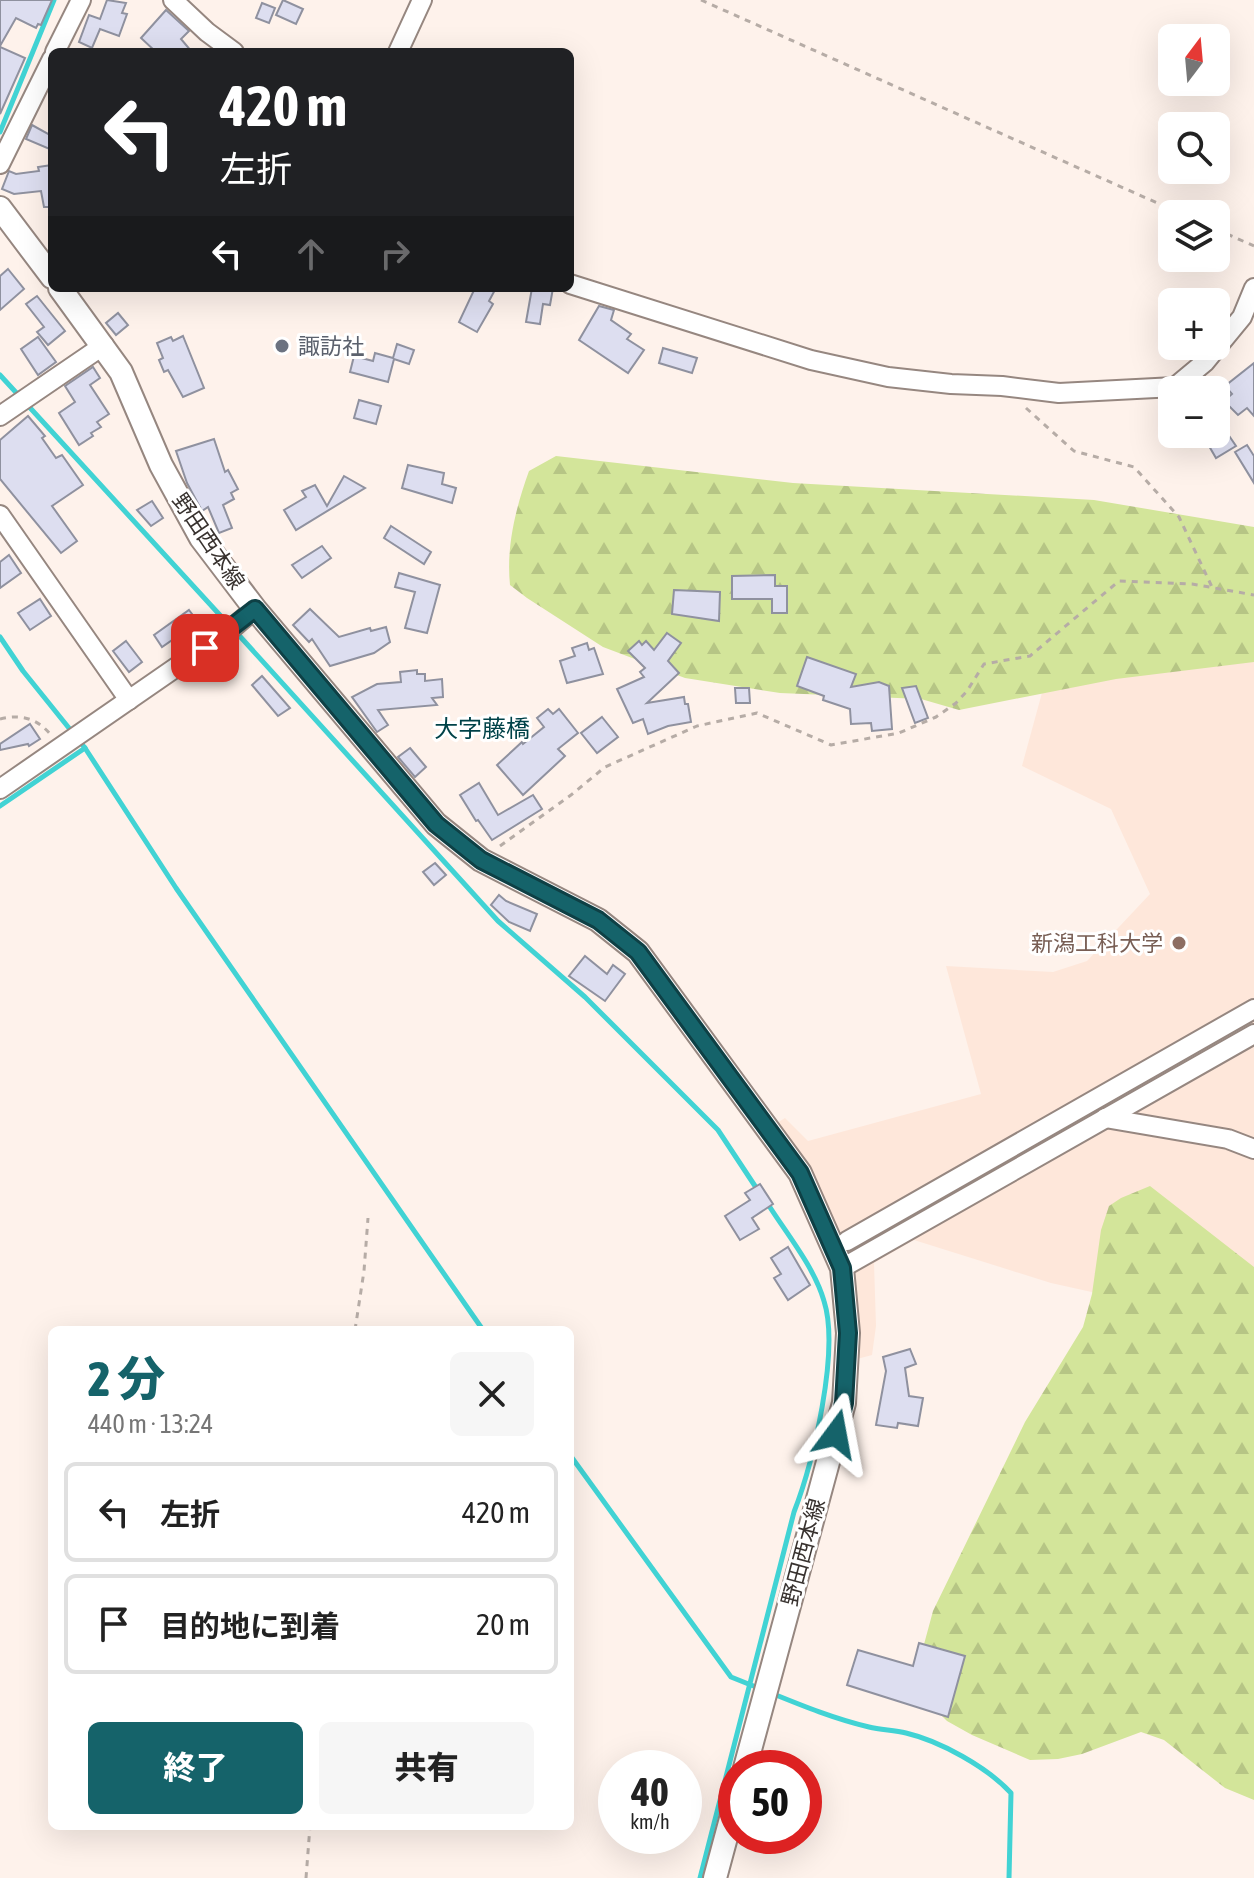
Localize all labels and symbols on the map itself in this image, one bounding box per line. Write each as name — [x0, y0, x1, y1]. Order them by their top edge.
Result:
north arrow — [1158, 24, 1230, 96]
place label: 諏訪社 — [298, 333, 364, 359]
marker: 諏訪社 — [273, 337, 291, 355]
street label: 野田西本線 — [167, 488, 251, 594]
pin — [171, 614, 239, 682]
district label: 大字藤橋 — [434, 715, 530, 742]
place label: 新潟工科大学 — [1031, 930, 1163, 956]
marker: 新潟工科大学 — [1170, 934, 1188, 952]
position arrow — [794, 1392, 878, 1476]
street label: 野田西本線 — [776, 1496, 830, 1608]
speed limit sign: 50 — [718, 1750, 822, 1854]

